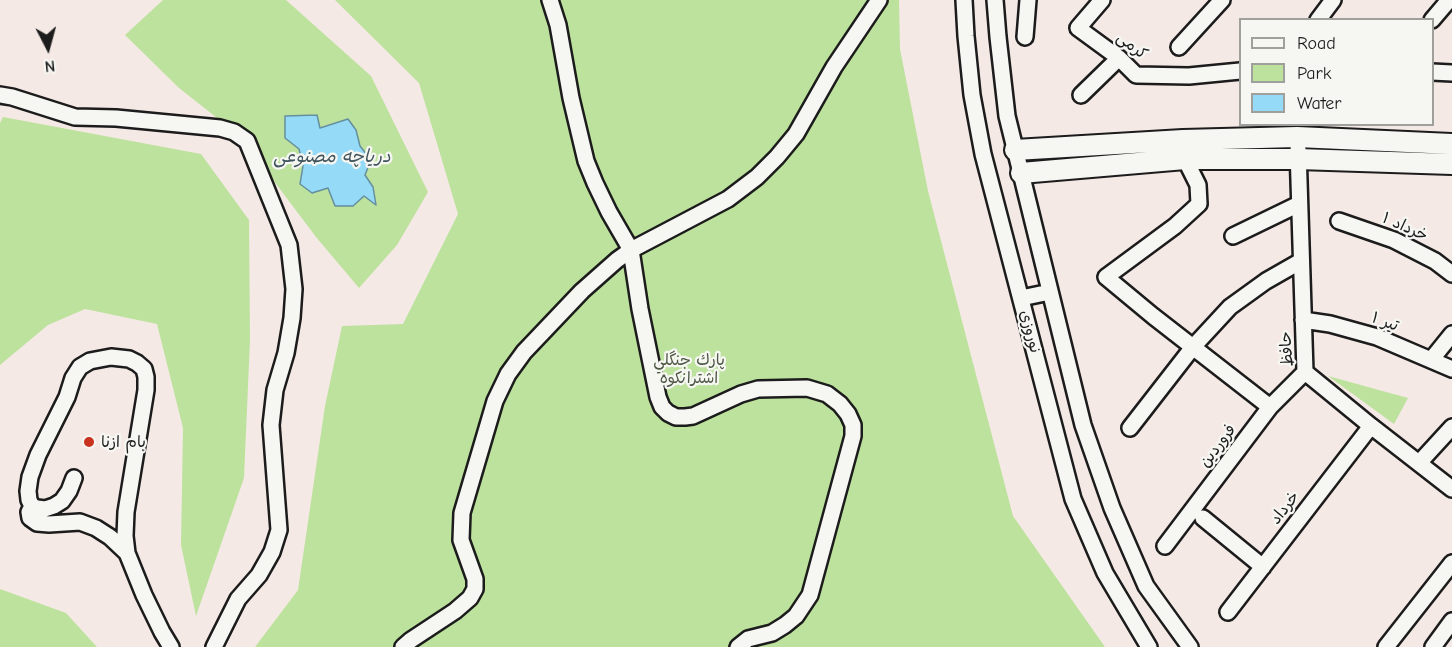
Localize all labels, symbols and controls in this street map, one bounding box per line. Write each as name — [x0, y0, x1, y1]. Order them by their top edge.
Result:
north arrow — [18, 18, 78, 78]
legend — [1239, 18, 1434, 126]
street label: کرمی — [1113, 28, 1151, 64]
text: Road — [1297, 33, 1336, 54]
text: N — [44, 56, 56, 75]
text: Park — [1297, 63, 1331, 84]
text: Water — [1297, 93, 1341, 114]
water label: دریاچه مصنوعی — [273, 146, 391, 168]
street label: خرداد ۱ — [1379, 209, 1431, 245]
street label: نوروزی — [1015, 308, 1045, 356]
street label: تیر ۱ — [1369, 308, 1401, 336]
street label: حافظ — [1276, 331, 1298, 367]
park label: پارك جنگلي اشترانكوه — [653, 350, 725, 388]
street label: فروردین — [1196, 421, 1240, 471]
place label: بام ازنا — [101, 432, 146, 452]
marker: بام ازنا — [82, 435, 96, 449]
street label: خرداد — [1266, 488, 1304, 528]

